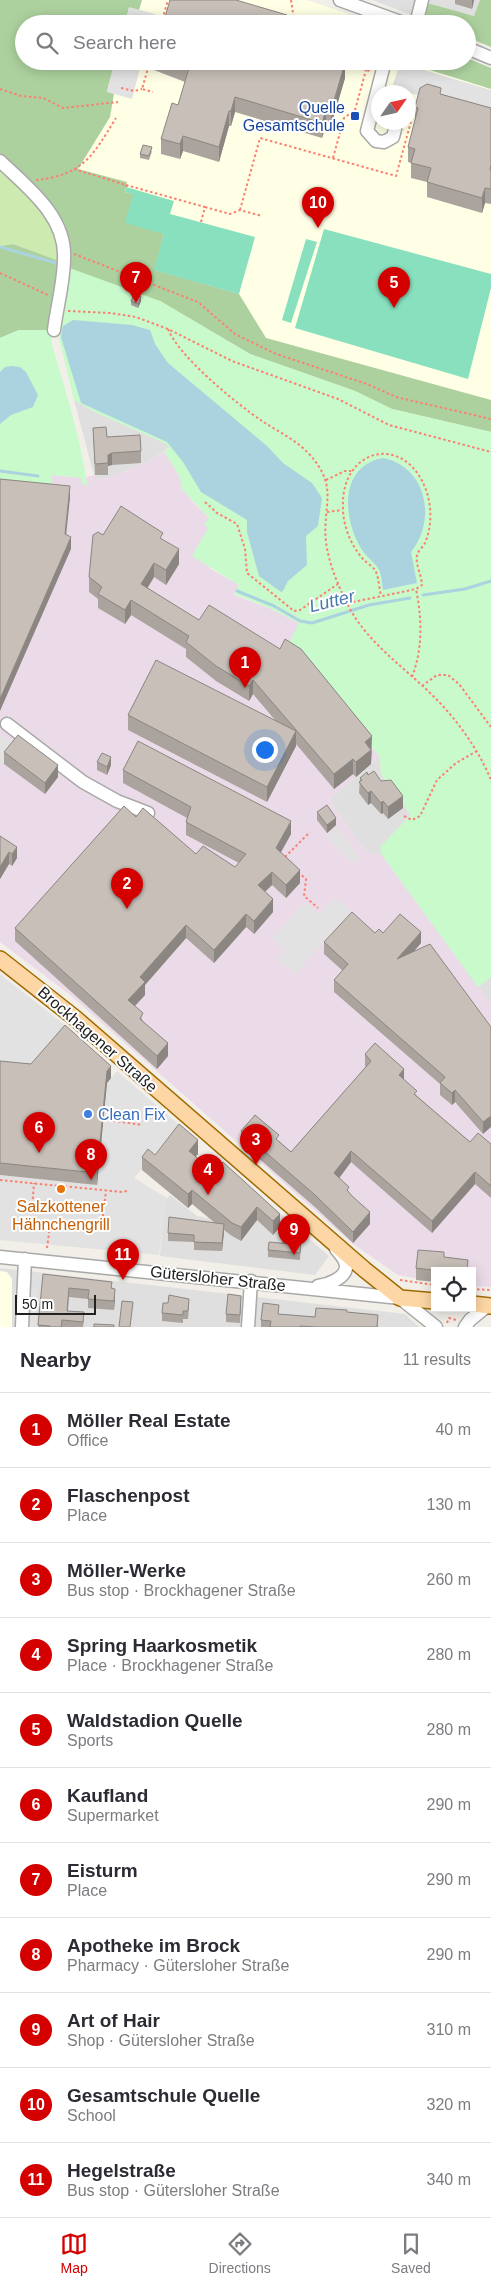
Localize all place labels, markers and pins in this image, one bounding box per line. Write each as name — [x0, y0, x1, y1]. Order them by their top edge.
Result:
place label: Quelle Gesamtschule — [243, 99, 345, 134]
marker: Quelle Gesamtschule — [349, 110, 361, 122]
pin: 10 — [302, 187, 334, 228]
pin: 7 — [120, 262, 152, 303]
pin: 5 — [378, 267, 410, 308]
pin: 1 — [229, 647, 261, 688]
pin: 2 — [111, 868, 143, 909]
place label: Clean Fix — [98, 1106, 166, 1123]
marker: Clean Fix — [82, 1108, 94, 1120]
pin: 6 — [23, 1112, 55, 1153]
pin: 3 — [240, 1124, 272, 1165]
pin: 8 — [75, 1139, 107, 1180]
pin: 4 — [192, 1154, 224, 1195]
marker: Salzkottener Hähnchengrill — [55, 1183, 67, 1195]
place label: Salzkottener Hähnchengrill — [12, 1198, 110, 1233]
pin: 9 — [278, 1214, 310, 1255]
pin: 11 — [107, 1239, 139, 1280]

